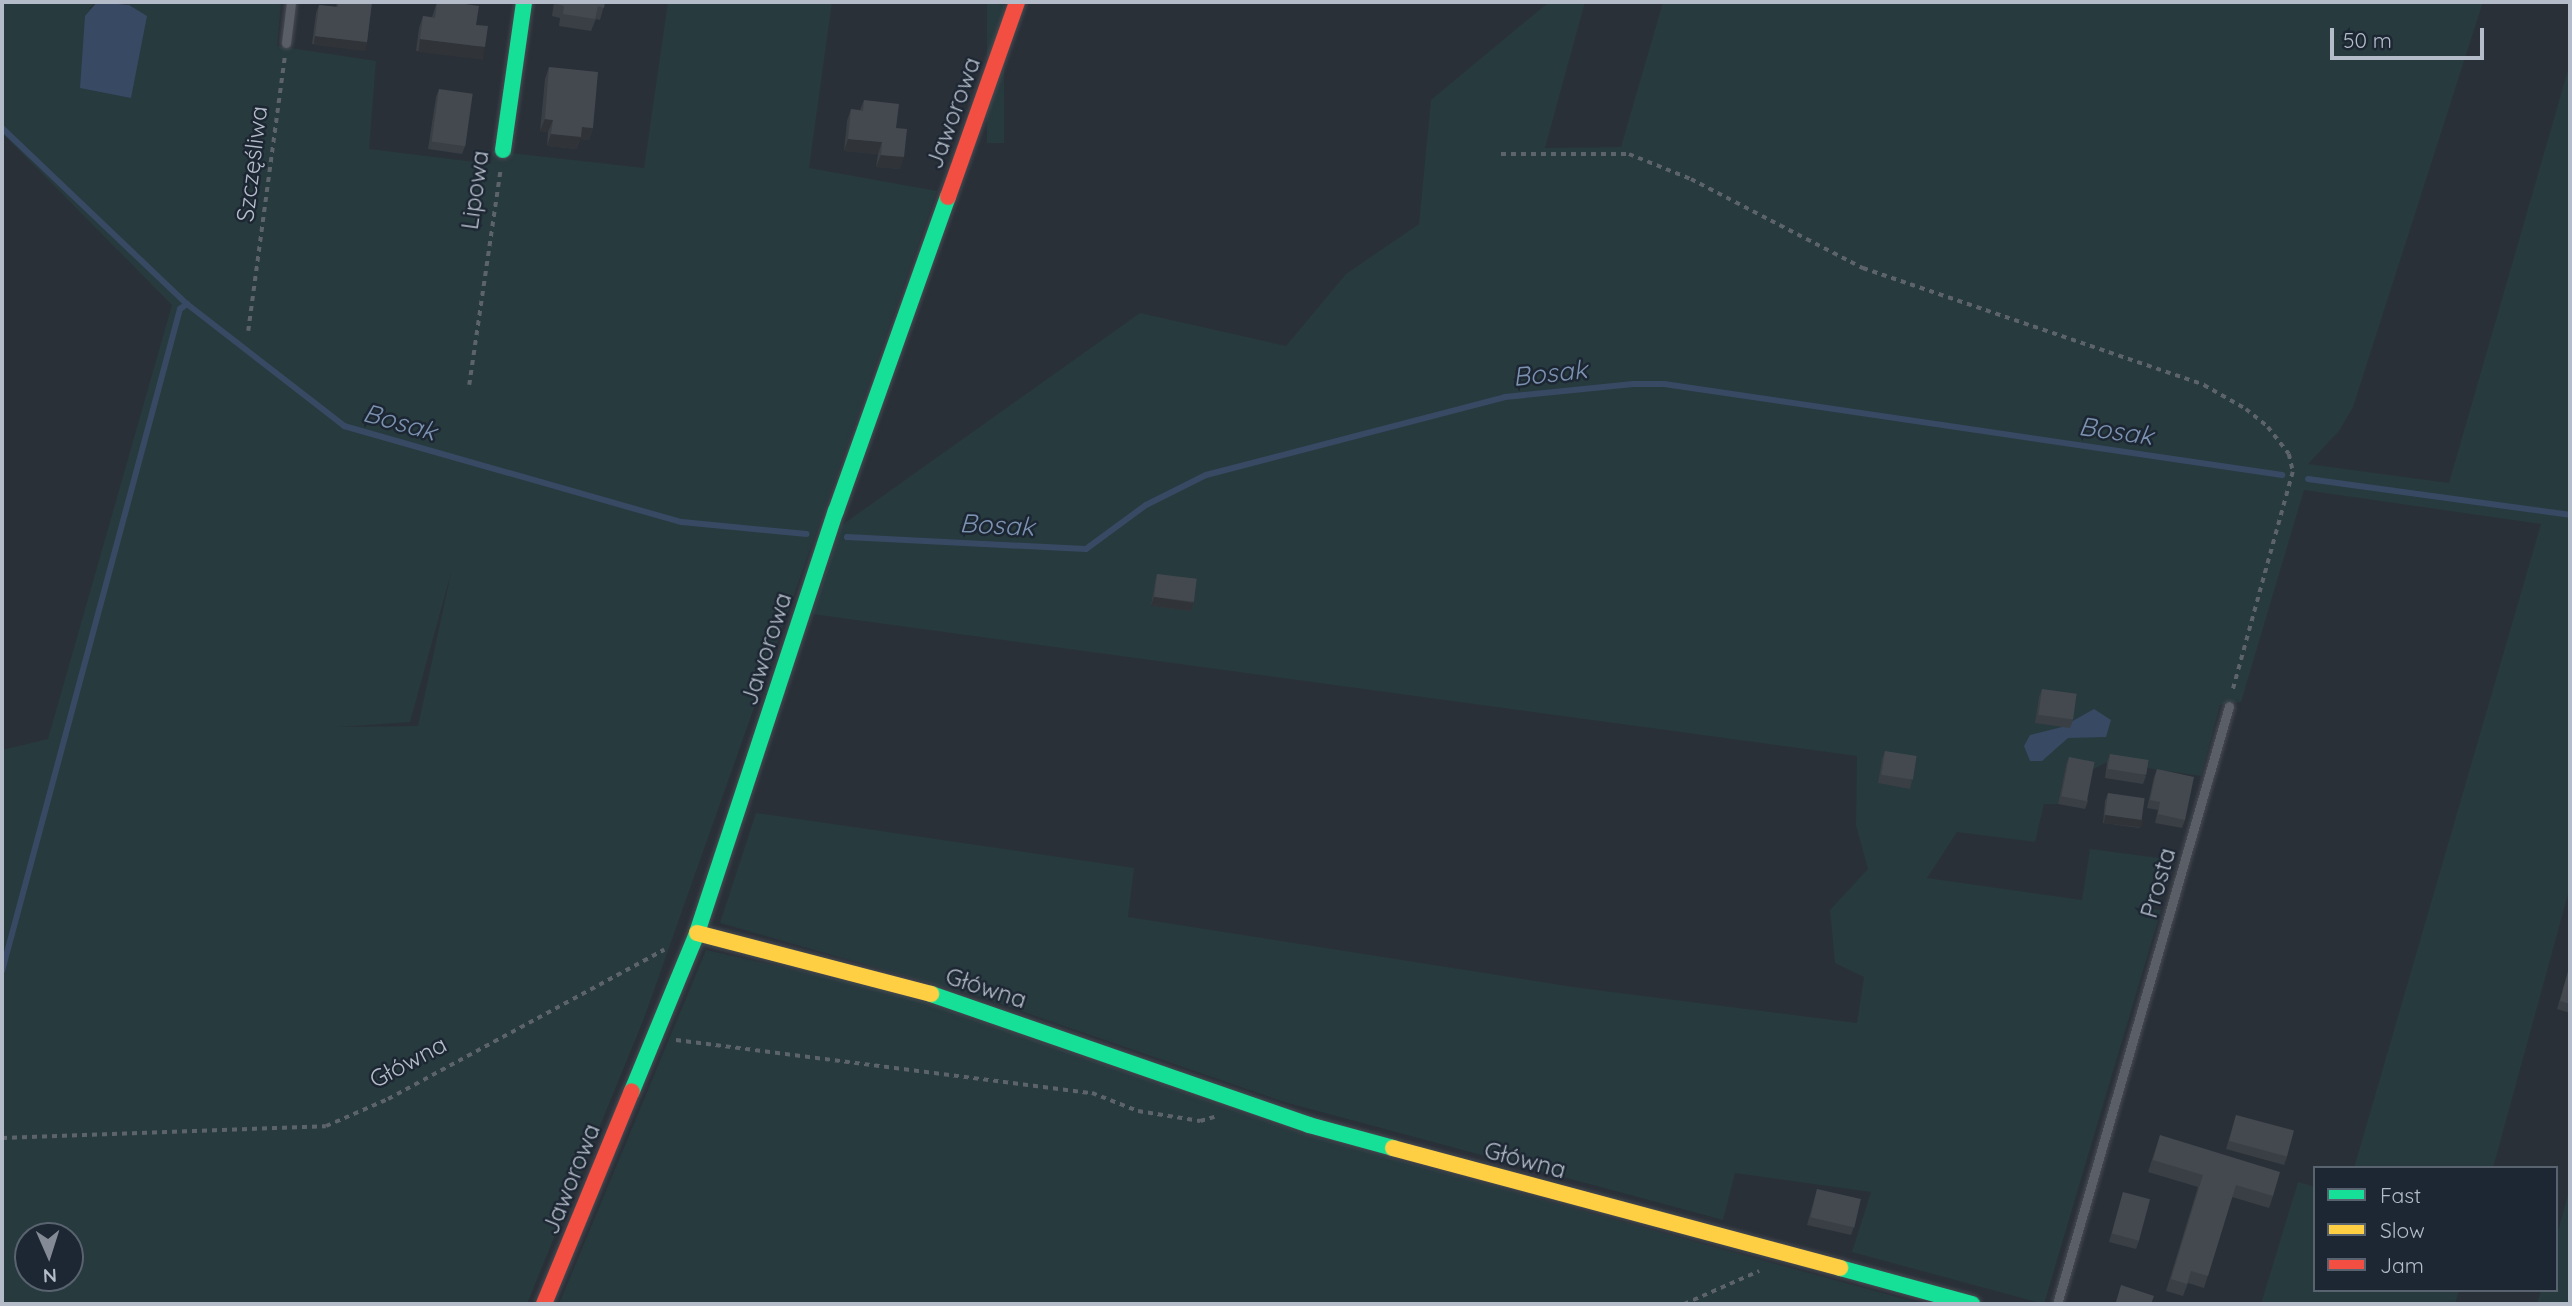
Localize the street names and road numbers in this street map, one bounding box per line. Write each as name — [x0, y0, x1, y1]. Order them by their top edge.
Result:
street label: Jaworowa — [920, 53, 986, 173]
street label: Szczęśliwa — [231, 104, 273, 224]
street label: Lipowa — [455, 149, 495, 231]
street label: Jaworowa — [734, 589, 798, 709]
street label: Prosta — [2134, 845, 2182, 921]
street label: Główna — [942, 961, 1030, 1015]
street label: Główna — [365, 1030, 451, 1094]
street label: Jaworowa — [536, 1120, 606, 1238]
street label: Główna — [1481, 1135, 1569, 1185]

